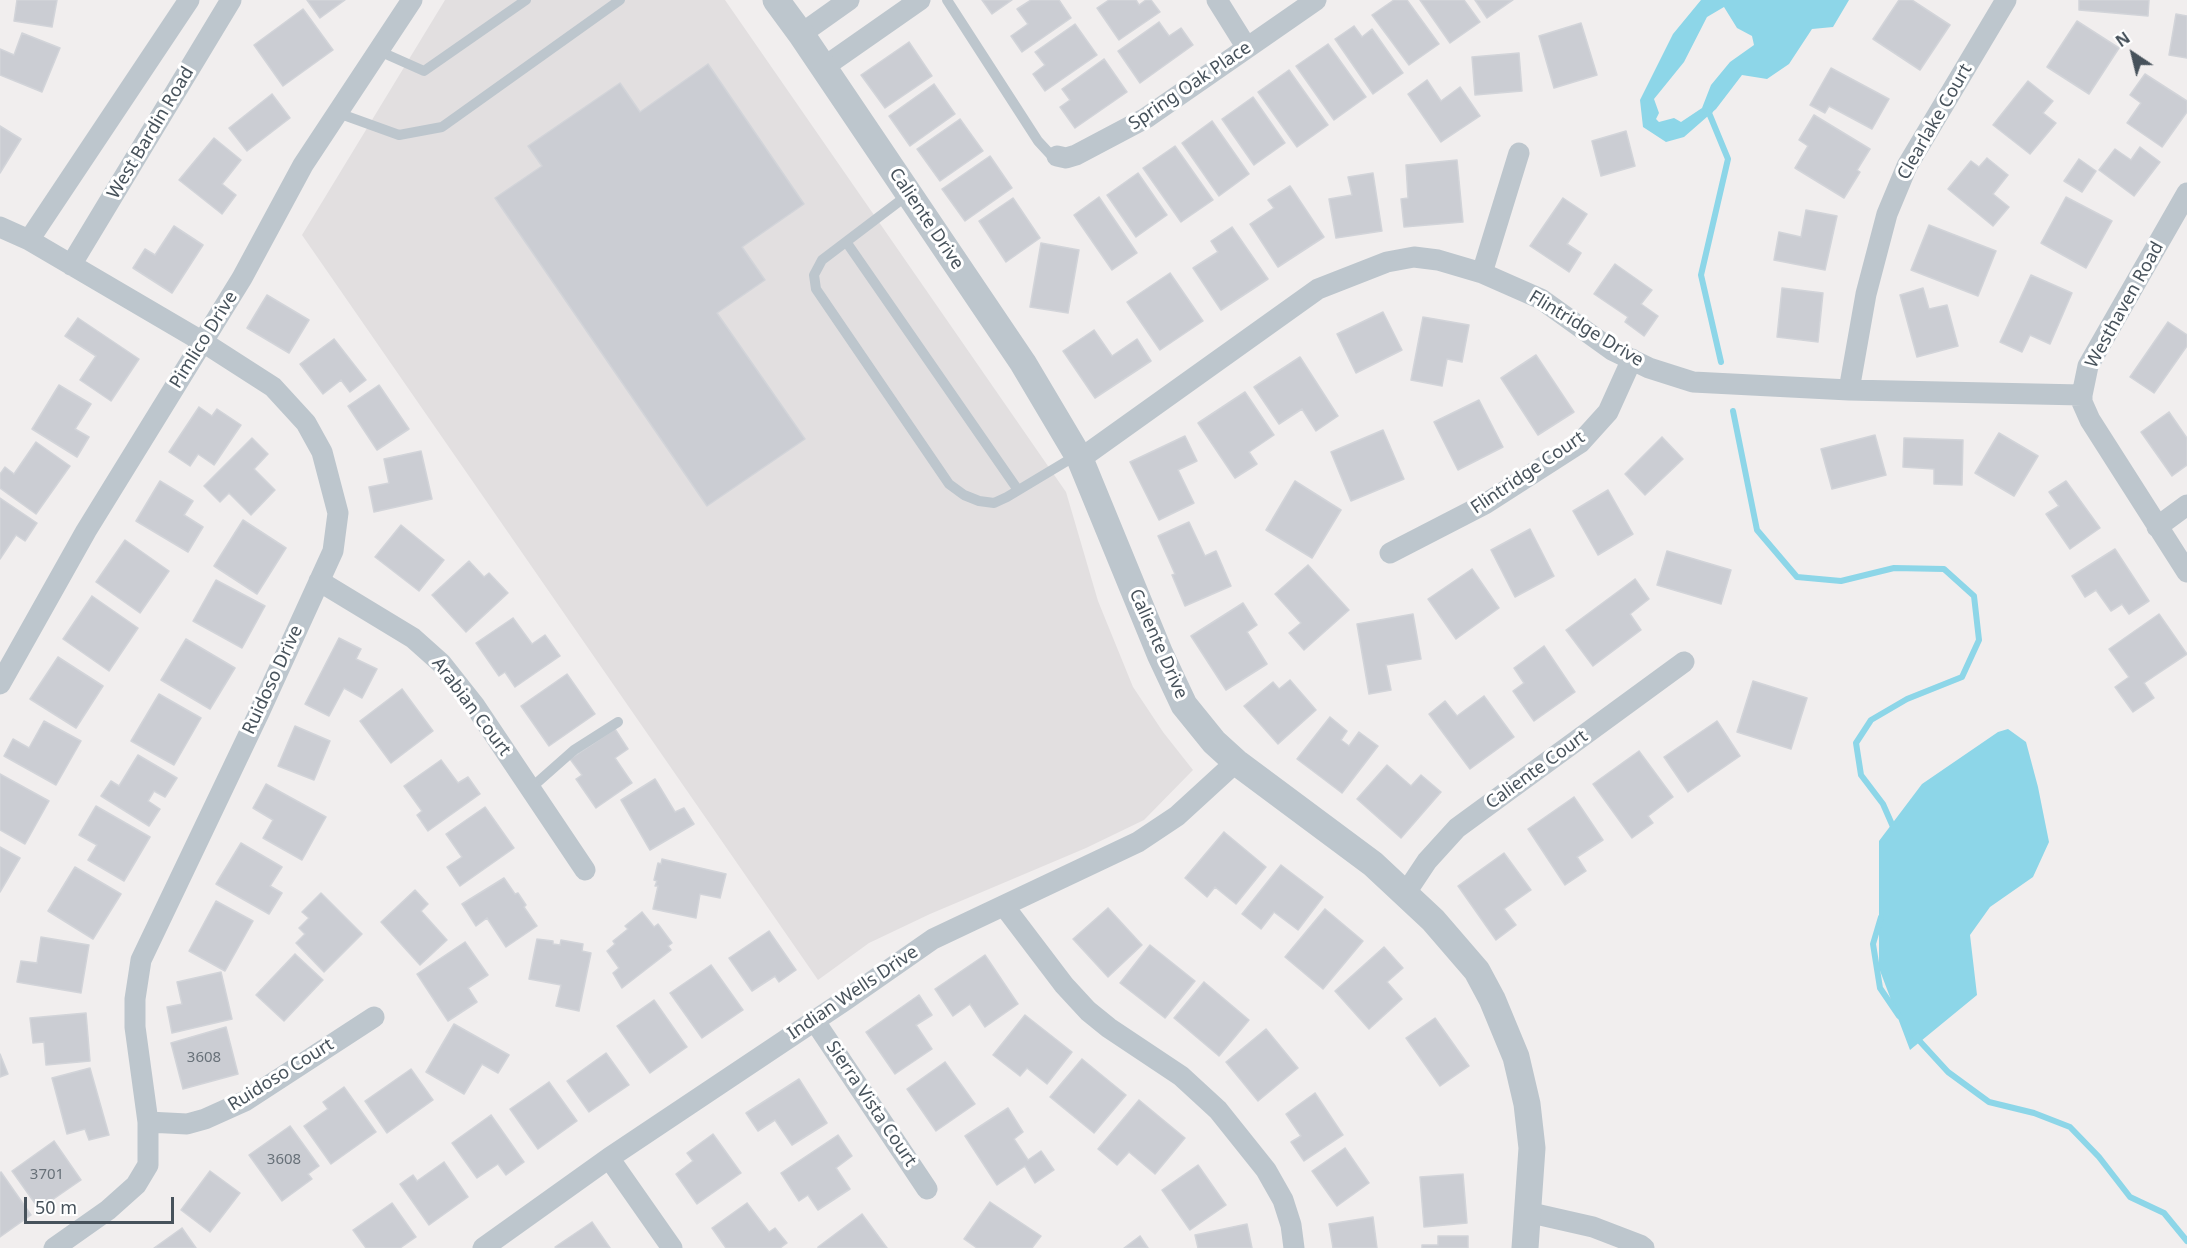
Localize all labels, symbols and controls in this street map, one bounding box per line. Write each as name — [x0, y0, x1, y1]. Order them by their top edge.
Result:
north arrow — [2103, 24, 2163, 84]
text: N — [2111, 27, 2134, 52]
street label: Spring Oak Place — [1125, 37, 1255, 135]
street label: Clearlake Court — [1893, 60, 1977, 184]
street label: West Bardin Road — [103, 63, 199, 203]
street label: Caliente Drive — [884, 164, 968, 274]
street label: Westhaven Road — [2081, 238, 2169, 372]
street label: Flintridge Drive — [1525, 286, 1647, 372]
street label: Pimlico Drive — [166, 287, 242, 393]
street label: Flintridge Court — [1467, 427, 1589, 519]
street label: Caliente Drive — [1124, 586, 1192, 702]
street label: Ruidoso Drive — [238, 622, 308, 738]
street label: Arabian Court — [427, 654, 515, 760]
street label: Caliente Court — [1482, 726, 1592, 814]
street label: Indian Wells Drive — [784, 941, 922, 1045]
street label: Ruidoso Court — [224, 1034, 338, 1116]
street label: Sierra Vista Court — [821, 1037, 921, 1171]
house number: 3608 — [187, 1049, 221, 1067]
house number: 3608 — [267, 1151, 301, 1169]
house number: 3701 — [30, 1166, 64, 1184]
scale bar — [27, 1185, 177, 1223]
text: 50 m — [35, 1195, 77, 1219]

